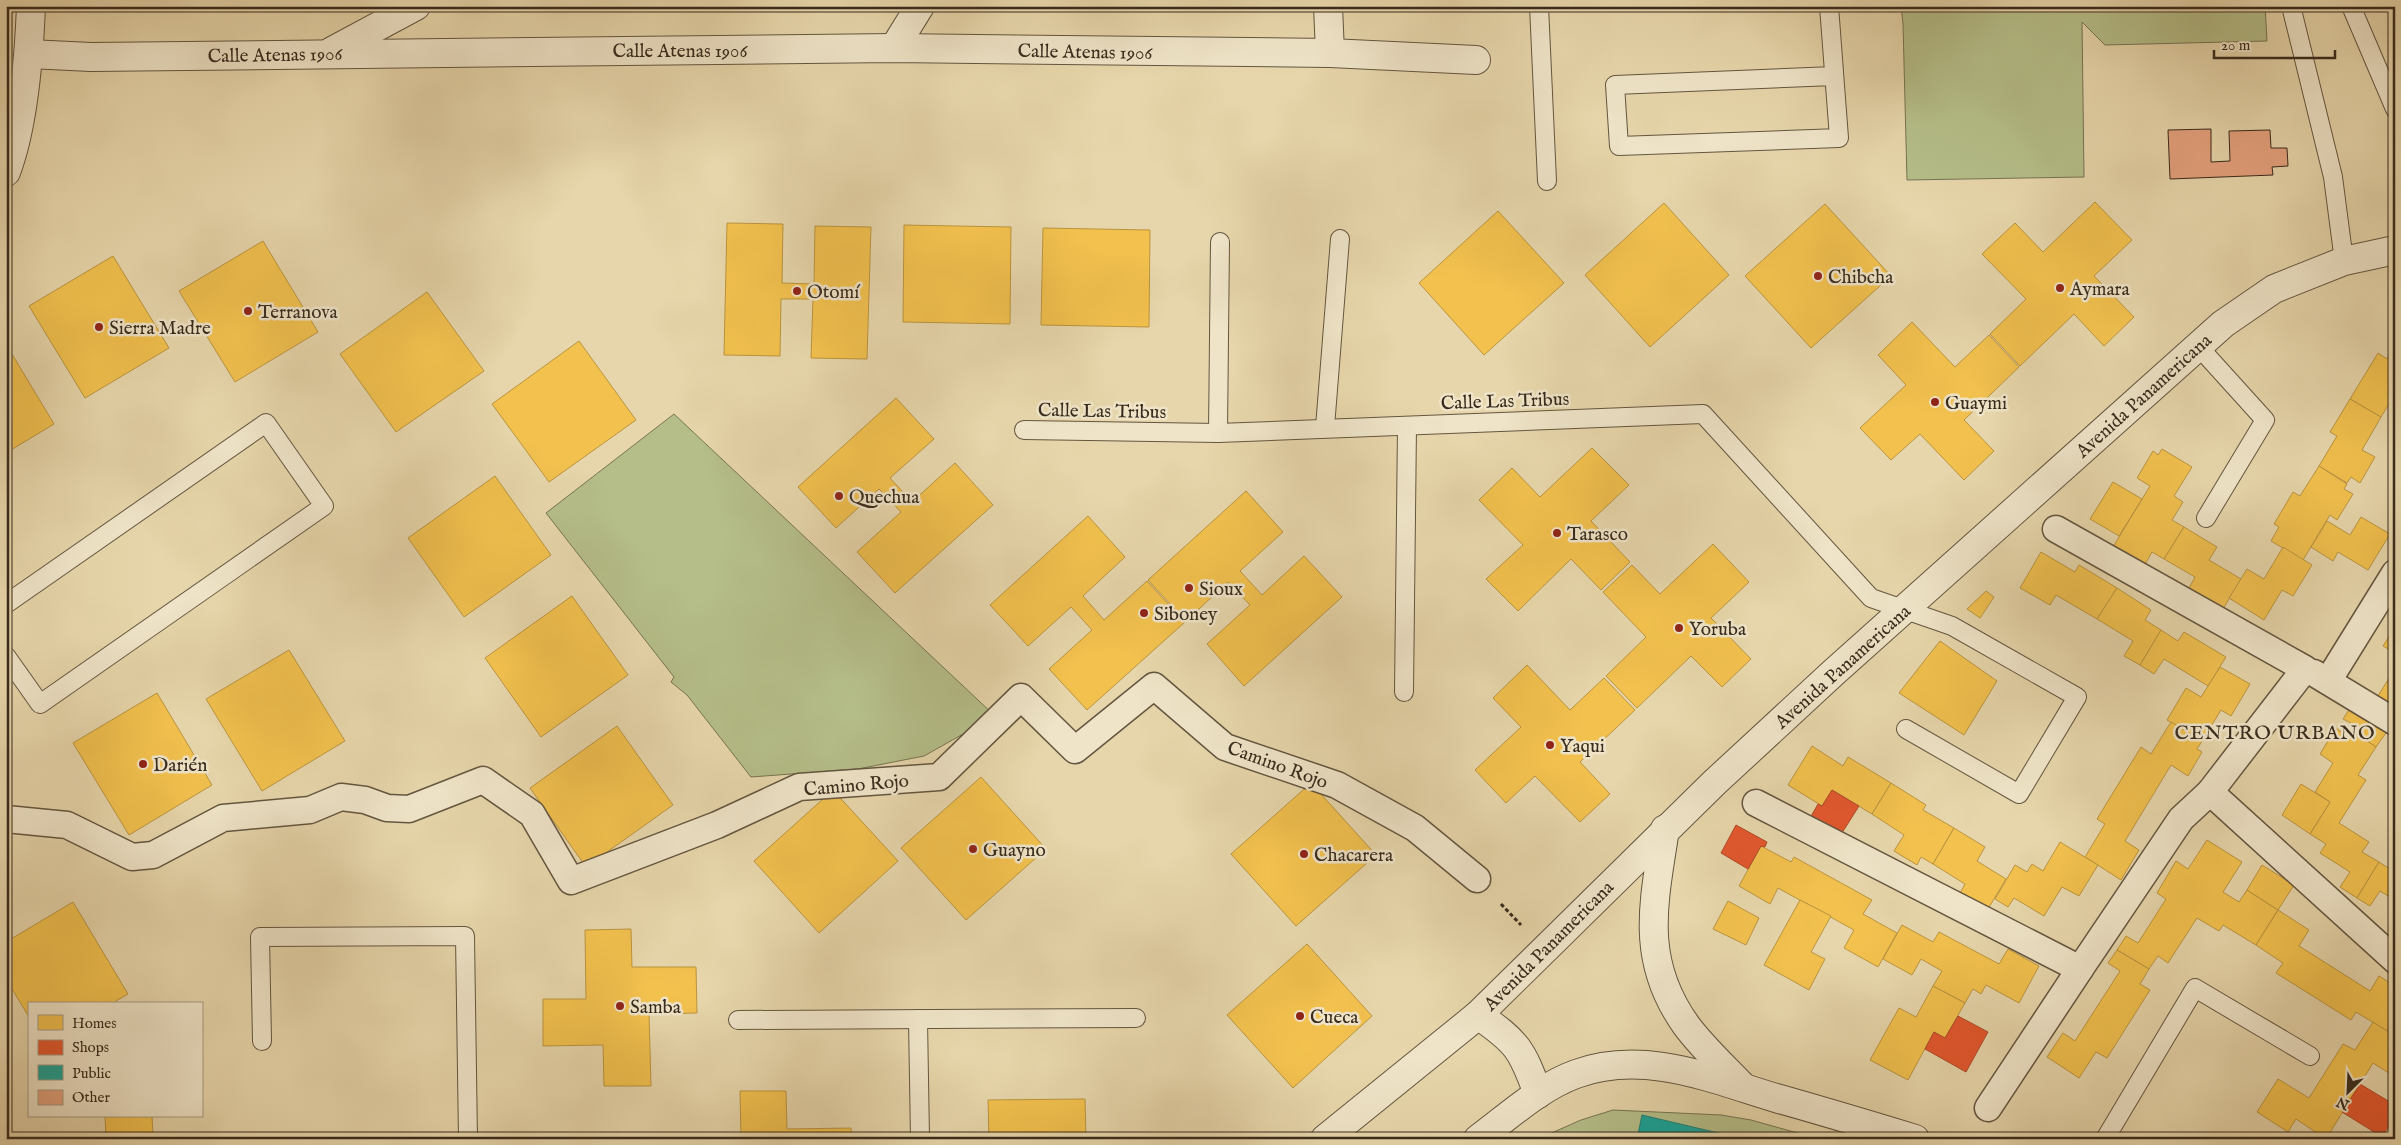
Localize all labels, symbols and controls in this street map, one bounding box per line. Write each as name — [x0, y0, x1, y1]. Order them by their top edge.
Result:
scale bar — [2214, 28, 2335, 60]
text: 20 m — [2221, 36, 2251, 55]
street label: Calle Atenas 1906 — [613, 40, 748, 64]
street label: Calle Atenas 1906 — [1017, 40, 1154, 66]
street label: Calle Atenas 1906 — [207, 43, 344, 69]
place label: Chibcha — [1828, 266, 1894, 290]
marker: Chibcha — [1812, 270, 1824, 282]
place label: Aymara — [2069, 278, 2131, 302]
place label: Otomí — [807, 281, 861, 305]
marker: Aymara — [2054, 282, 2066, 294]
marker: Otomí — [791, 285, 803, 297]
place label: Terranova — [258, 301, 339, 325]
marker: Terranova — [242, 305, 254, 317]
place label: Sierra Madre — [109, 317, 211, 341]
marker: Sierra Madre — [93, 321, 105, 333]
street label: Avenida Panamericana — [2071, 329, 2218, 464]
street label: Calle Las Tribus — [1440, 388, 1570, 416]
place label: Guaymi — [1945, 392, 2007, 416]
marker: Guaymi — [1929, 396, 1941, 408]
street label: Calle Las Tribus — [1038, 399, 1166, 425]
place label: Quechua — [849, 486, 920, 510]
marker: Quechua — [833, 490, 845, 502]
place label: Tarasco — [1567, 523, 1628, 547]
marker: Tarasco — [1551, 527, 1563, 539]
place label: Sioux — [1199, 578, 1243, 602]
marker: Sioux — [1183, 582, 1195, 594]
street label: Avenida Panamericana — [1770, 600, 1917, 735]
place label: Siboney — [1154, 603, 1218, 627]
marker: Siboney — [1138, 607, 1150, 619]
place label: Yoruba — [1689, 618, 1747, 642]
marker: Yoruba — [1673, 622, 1685, 634]
district label: CENTRO URBANO — [2174, 721, 2376, 746]
place label: Yaqui — [1560, 735, 1605, 759]
street label: Camino Rojo — [1224, 737, 1331, 795]
marker: Yaqui — [1544, 739, 1556, 751]
place label: Darién — [153, 754, 207, 778]
marker: Darién — [137, 758, 149, 770]
street label: Camino Rojo — [803, 769, 910, 803]
place label: Guayno — [983, 839, 1046, 863]
marker: Guayno — [967, 843, 979, 855]
place label: Chacarera — [1314, 844, 1394, 868]
marker: Chacarera — [1298, 848, 1310, 860]
street label: Avenida Panamericana — [1479, 876, 1620, 1017]
place label: Samba — [630, 996, 682, 1020]
marker: Samba — [614, 1000, 626, 1012]
legend — [28, 1002, 202, 1118]
place label: Cueca — [1310, 1006, 1359, 1030]
marker: Cueca — [1294, 1010, 1306, 1022]
text: Homes — [72, 1014, 116, 1033]
text: Shops — [72, 1038, 109, 1057]
text: Public — [72, 1064, 111, 1083]
north arrow — [2324, 1068, 2374, 1118]
text: Other — [72, 1088, 110, 1107]
text: N — [2334, 1092, 2353, 1114]

